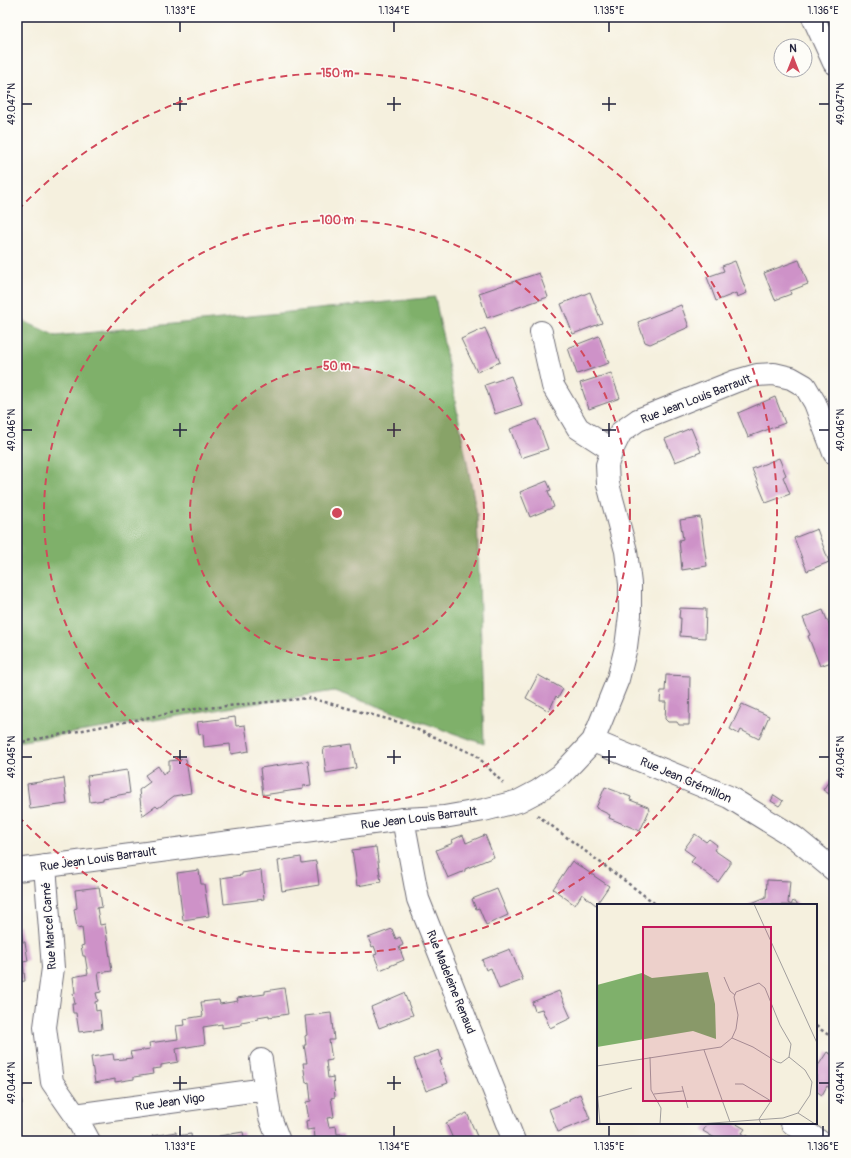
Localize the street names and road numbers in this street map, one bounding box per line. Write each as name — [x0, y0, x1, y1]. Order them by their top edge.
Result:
street label: Rue Jean Louis Barrault — [639, 371, 754, 427]
street label: Rue Jean Grémillon — [638, 754, 734, 807]
street label: Rue Jean Louis Barrault — [360, 804, 478, 833]
street label: Rue Jean Louis Barrault — [39, 844, 157, 875]
street label: Rue Marcel Carné — [39, 882, 60, 970]
street label: Rue Madeleine Renaud — [423, 928, 478, 1036]
street label: Rue Jean Vigo — [135, 1090, 206, 1115]

